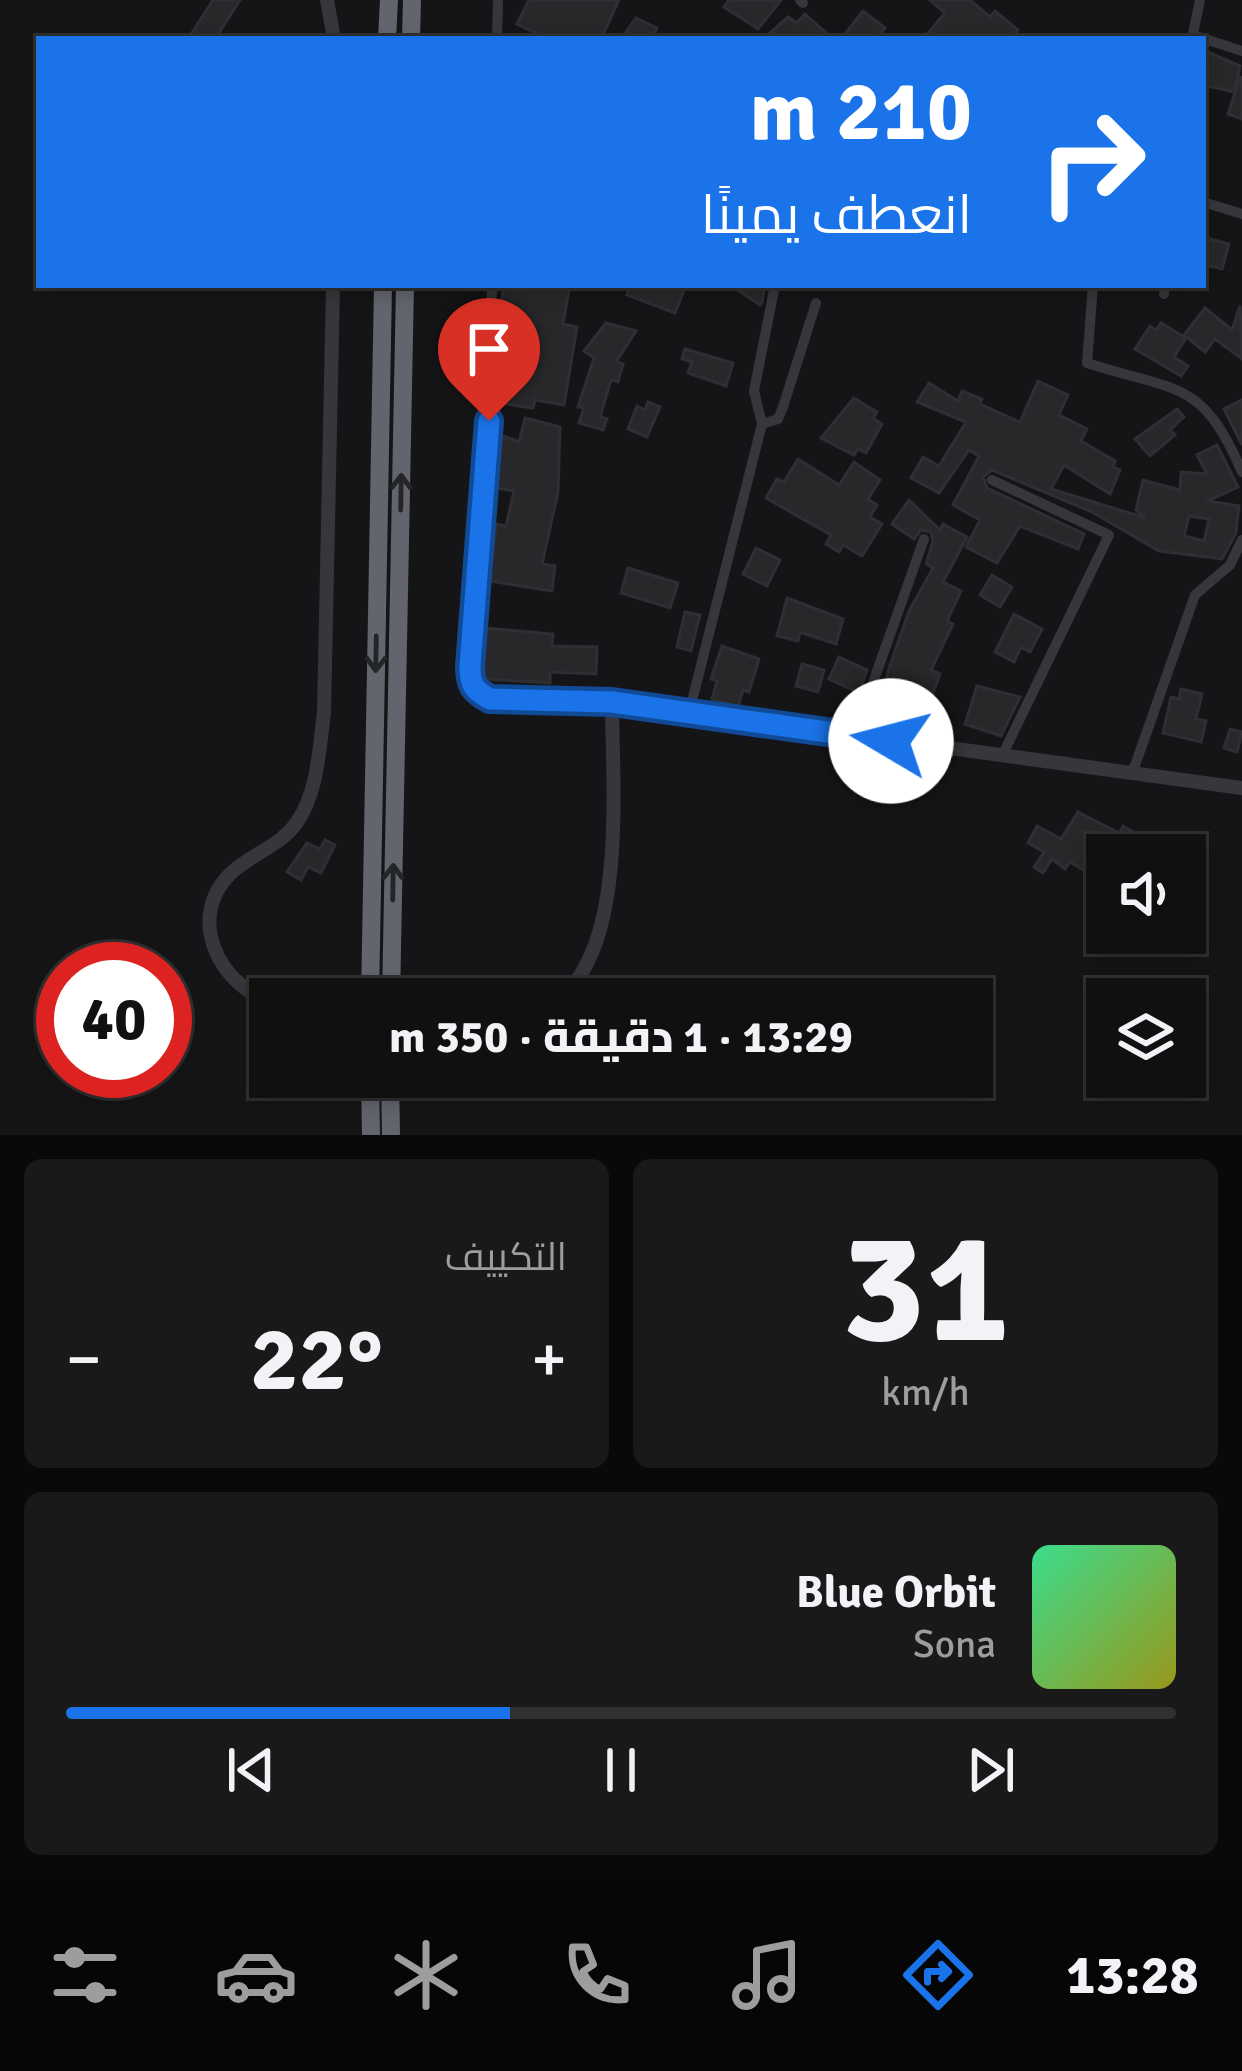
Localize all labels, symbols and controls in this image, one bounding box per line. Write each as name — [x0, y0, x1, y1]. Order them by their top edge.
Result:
text: 210 m — [750, 60, 972, 164]
icon: right — [1014, 84, 1170, 240]
text: انعطف يمينًا — [701, 182, 972, 249]
pin — [438, 298, 540, 421]
icon: arrive — [456, 316, 522, 382]
one-way arrow — [389, 473, 412, 512]
one-way arrow — [365, 634, 387, 673]
position arrow — [828, 678, 954, 804]
map controls — [1086, 834, 1206, 1098]
button: sound — [1086, 834, 1206, 954]
one-way arrow — [381, 863, 404, 902]
speed limit sign: 40 — [36, 942, 192, 1098]
button: layers — [1086, 978, 1206, 1098]
text: 13:29 · 1 دقيقة · 350 m — [389, 1010, 853, 1065]
text: 31 — [841, 1193, 1010, 1386]
text: التكييف — [445, 1233, 567, 1281]
text: 22° — [250, 1304, 383, 1415]
text: − — [66, 1319, 102, 1400]
text: + — [531, 1319, 567, 1400]
text: km/h — [881, 1368, 970, 1416]
text: Blue Orbit — [796, 1565, 996, 1620]
text: Sona — [913, 1620, 996, 1668]
icon: previous — [218, 1737, 284, 1803]
icon: pause — [588, 1737, 654, 1803]
icon: next — [958, 1737, 1024, 1803]
icon: filters — [43, 1933, 127, 2017]
icon: car — [214, 1933, 298, 2017]
icon: climate — [384, 1933, 468, 2017]
icon: phone — [555, 1933, 639, 2017]
icon: music — [725, 1933, 809, 2017]
icon: directions — [896, 1933, 980, 2017]
text: 13:28 — [1066, 1942, 1199, 2009]

